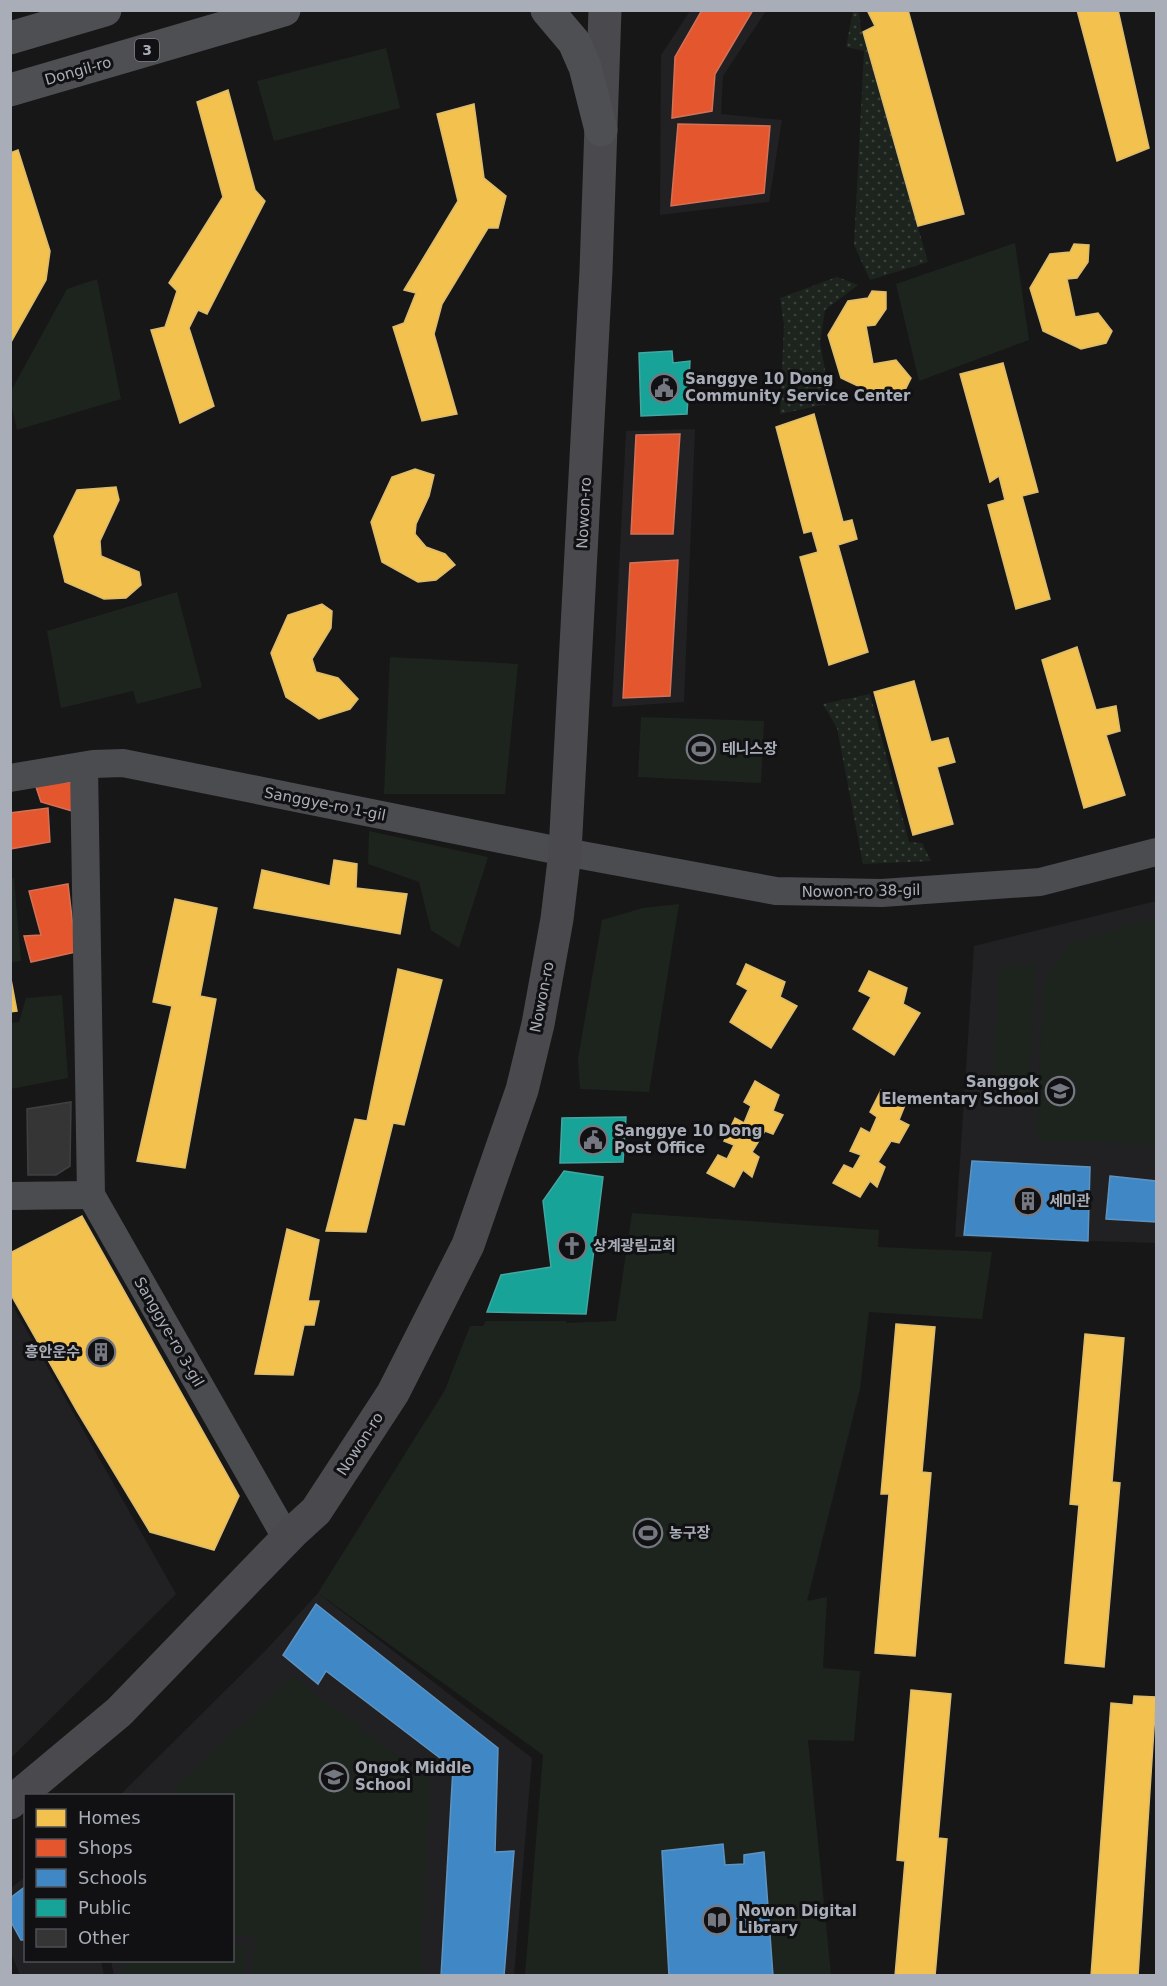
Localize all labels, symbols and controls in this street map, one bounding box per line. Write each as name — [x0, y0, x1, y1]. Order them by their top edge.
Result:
road number: 3 — [135, 39, 159, 61]
street label: Dongil-ro — [43, 53, 113, 89]
place label: Sanggye 10 Dong Community Service Center — [685, 370, 911, 405]
public building icon: Sanggye 10 Dong Community Service Center — [648, 372, 680, 404]
street label: Nowon-ro — [573, 477, 595, 549]
sports icon: 테니스장 — [685, 733, 717, 765]
place label: 테니스장 — [722, 740, 777, 758]
street label: Sanggye-ro 1-gil — [263, 783, 387, 825]
street label: Nowon-ro 38-gil — [801, 881, 921, 901]
street label: Nowon-ro — [526, 960, 558, 1034]
place label: Sanggok Elementary School — [881, 1073, 1040, 1108]
school or university icon: Sanggok Elementary School — [1044, 1075, 1076, 1107]
place label: Sanggye 10 Dong Post Office — [614, 1122, 763, 1157]
public building icon: Sanggye 10 Dong Post Office — [577, 1124, 609, 1156]
building icon: 세미관 — [1012, 1185, 1044, 1217]
place label: 세미관 — [1049, 1192, 1091, 1210]
church icon: 상계광림교회 — [556, 1230, 588, 1262]
place label: 상계광림교회 — [593, 1237, 676, 1255]
street label: Sanggye-ro 3-gil — [130, 1274, 208, 1390]
building icon: 흥안운수 — [85, 1336, 117, 1368]
place label: 흥안운수 — [25, 1343, 80, 1361]
street label: Nowon-ro — [333, 1409, 387, 1479]
sports icon: 농구장 — [632, 1517, 664, 1549]
place label: 농구장 — [669, 1524, 711, 1542]
place label: Ongok Middle School — [355, 1759, 472, 1794]
school or university icon: Ongok Middle School — [318, 1761, 350, 1793]
legend — [24, 1794, 234, 1962]
text: Homes — [78, 1807, 141, 1828]
text: Shops — [78, 1837, 133, 1858]
text: Schools — [78, 1867, 147, 1888]
text: Public — [78, 1897, 131, 1918]
place label: Nowon Digital Library — [738, 1902, 857, 1937]
library icon: Nowon Digital Library — [701, 1904, 733, 1936]
text: Other — [78, 1927, 130, 1948]

